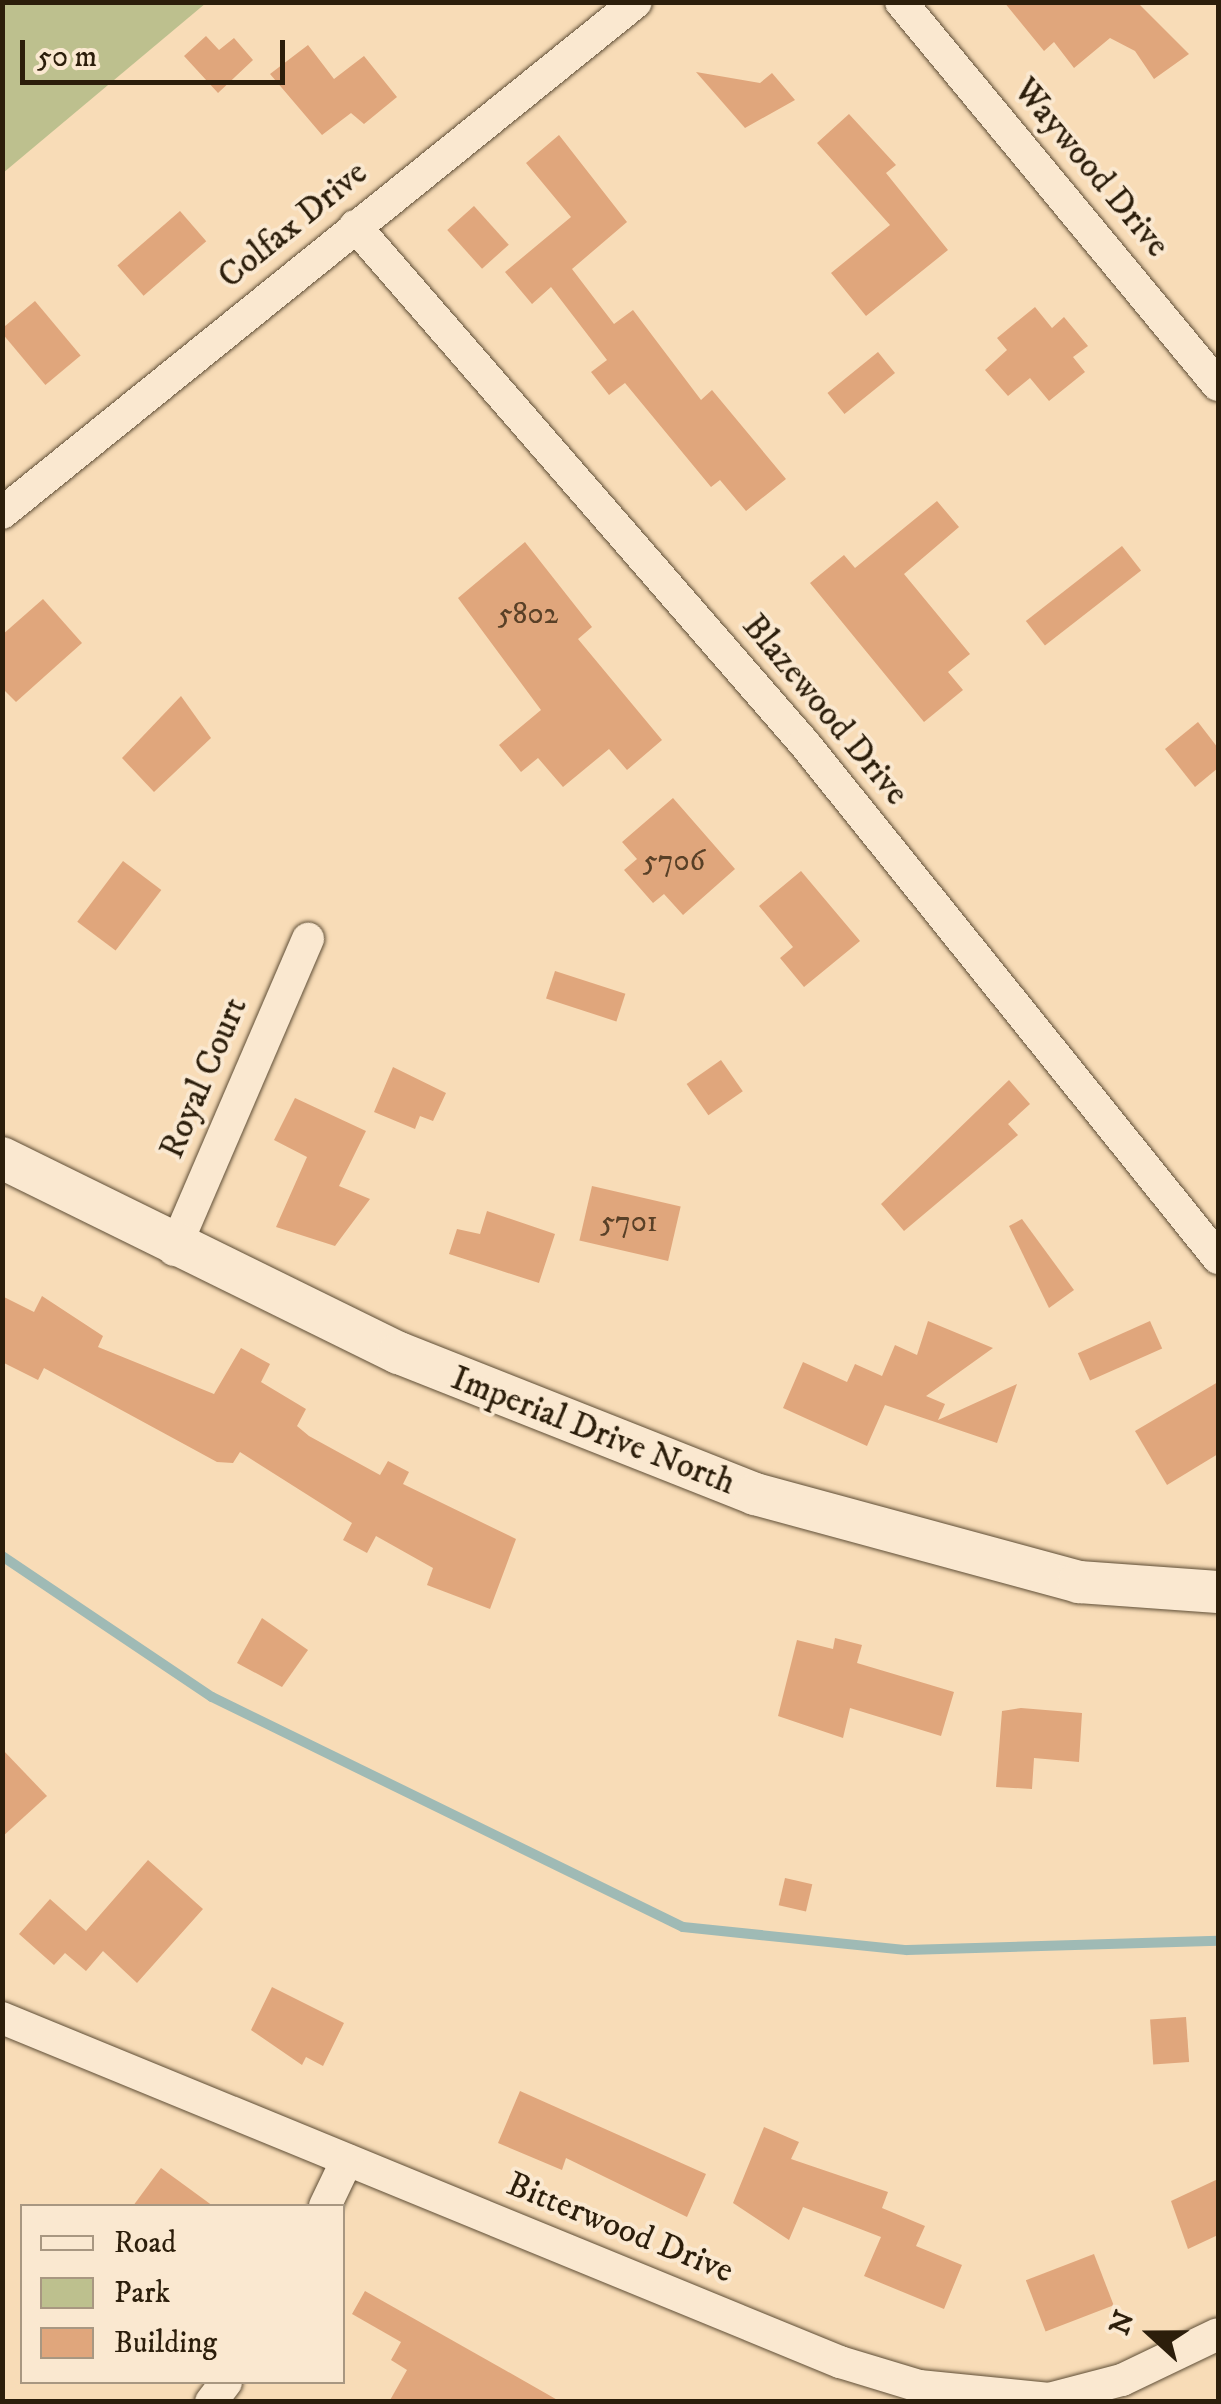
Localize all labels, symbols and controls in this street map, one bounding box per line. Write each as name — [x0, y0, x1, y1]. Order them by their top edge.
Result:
scale bar — [25, 20, 290, 82]
text: 50 m — [37, 39, 97, 76]
street label: Waywood Drive — [1004, 70, 1178, 266]
street label: Colfax Drive — [210, 152, 376, 298]
house number: 5802 — [498, 597, 558, 633]
street label: Blazewood Drive — [733, 606, 917, 814]
house number: 5706 — [643, 844, 705, 880]
street label: Royal Court — [151, 991, 257, 1165]
house number: 5701 — [600, 1205, 658, 1241]
street label: Imperial Drive North — [445, 1358, 741, 1504]
street label: Bitterwood Drive — [501, 2163, 739, 2293]
legend — [20, 2204, 345, 2384]
text: Road — [114, 2225, 176, 2262]
text: Park — [114, 2275, 170, 2312]
north arrow — [1101, 2284, 1201, 2384]
text: N — [1102, 2306, 1143, 2340]
text: Building — [114, 2325, 217, 2362]

